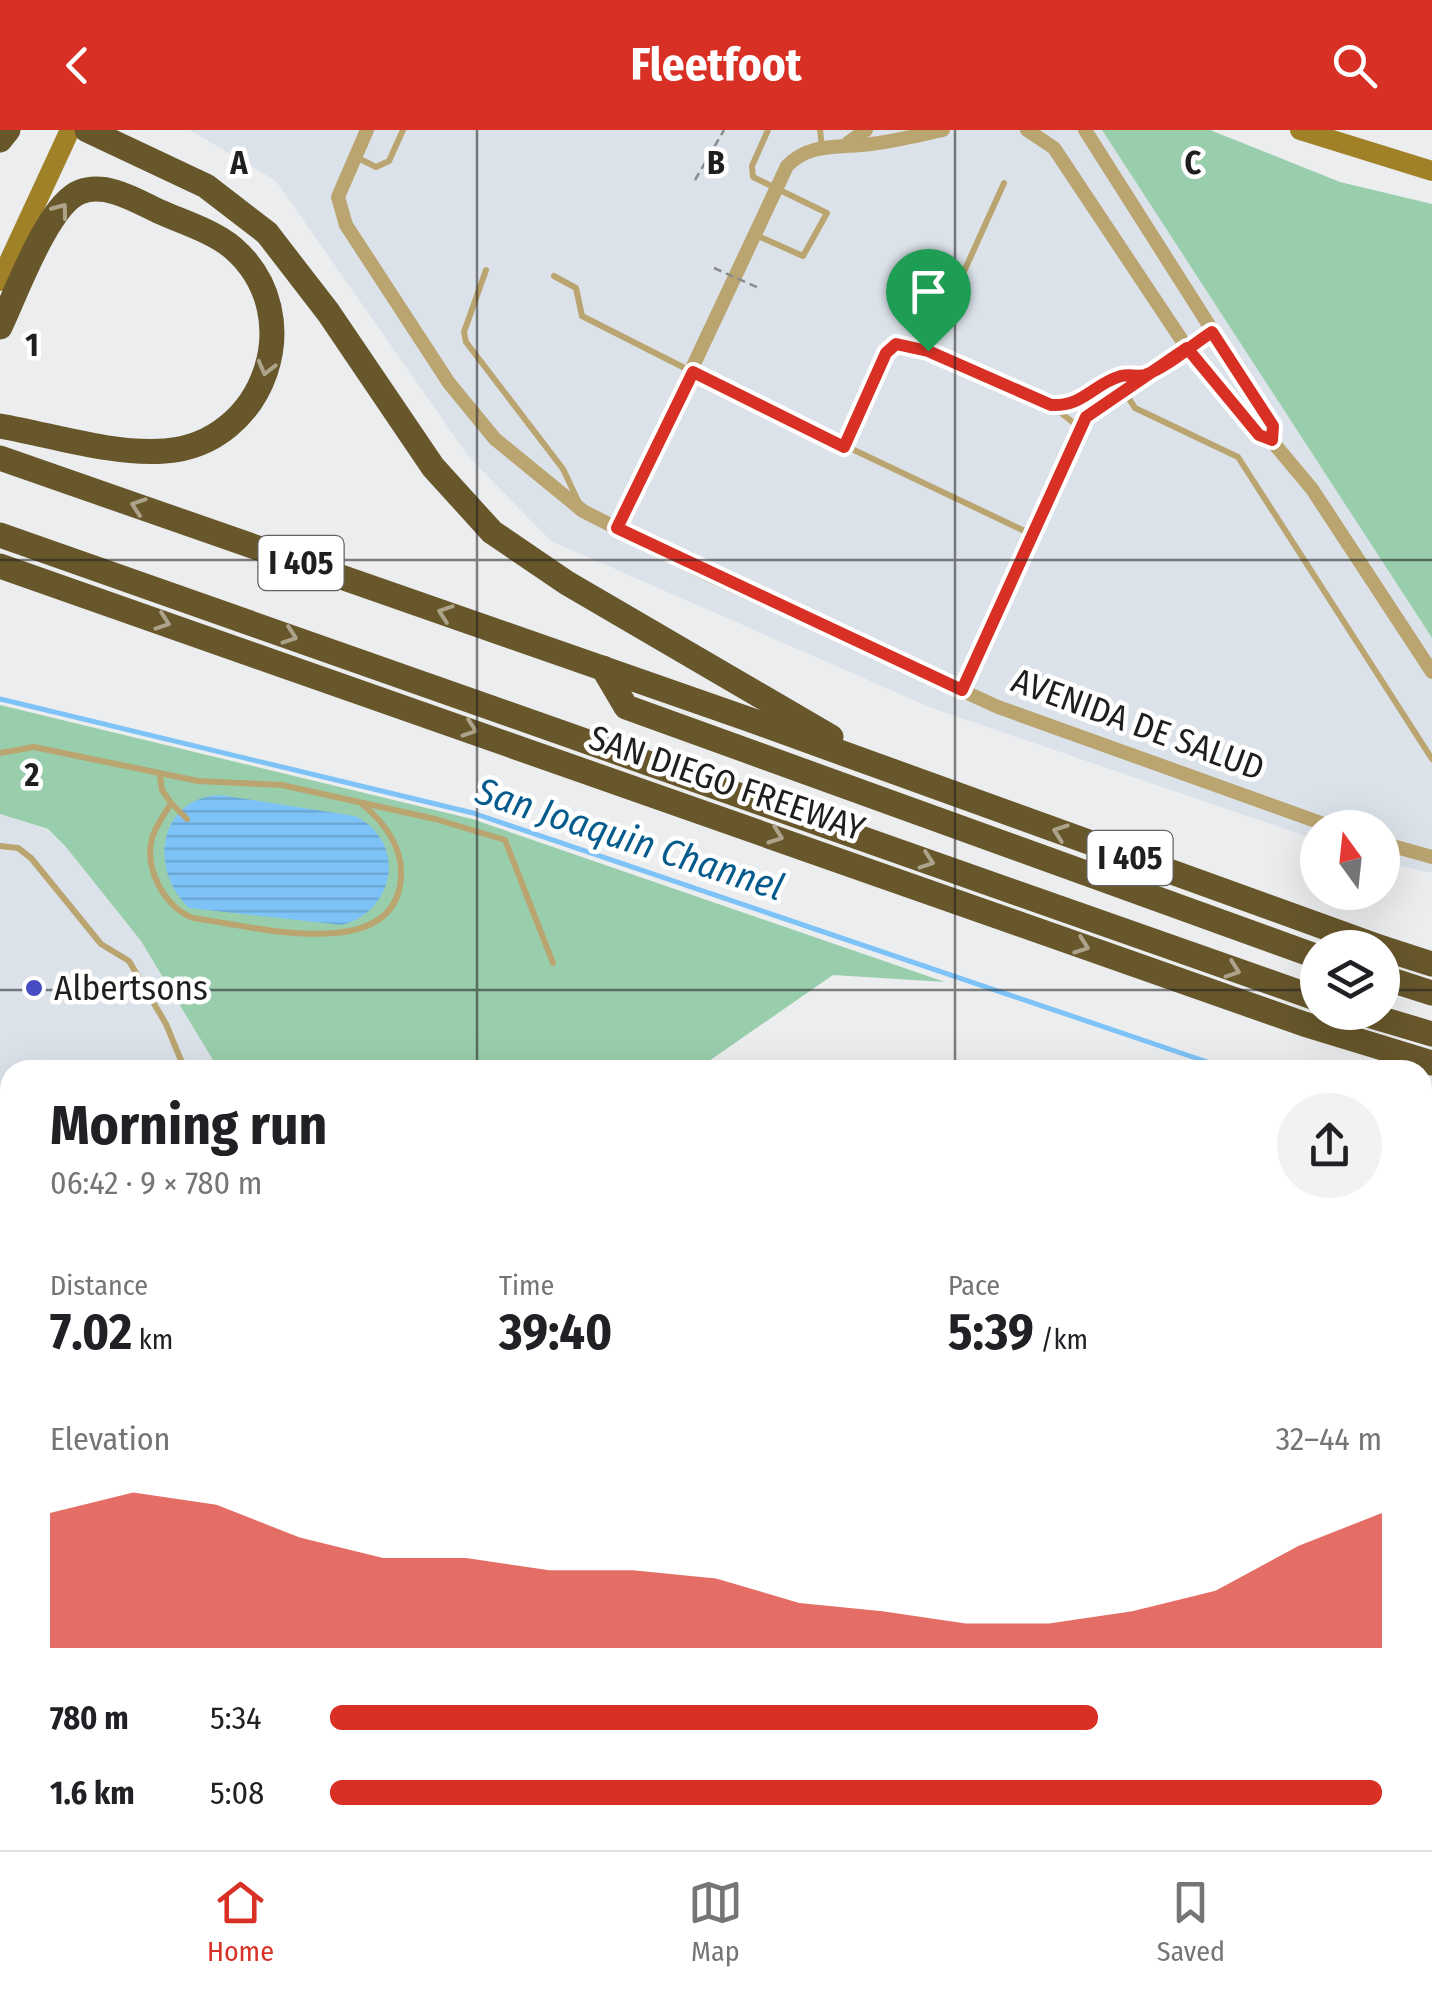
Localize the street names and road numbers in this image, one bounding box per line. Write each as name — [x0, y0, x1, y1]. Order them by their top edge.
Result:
road number: I 405 — [258, 536, 344, 590]
street label: AVENIDA DE SALUD — [1006, 659, 1270, 789]
street label: SAN DIEGO FREEWAY — [584, 716, 871, 850]
road number: I 405 — [1088, 831, 1172, 885]

